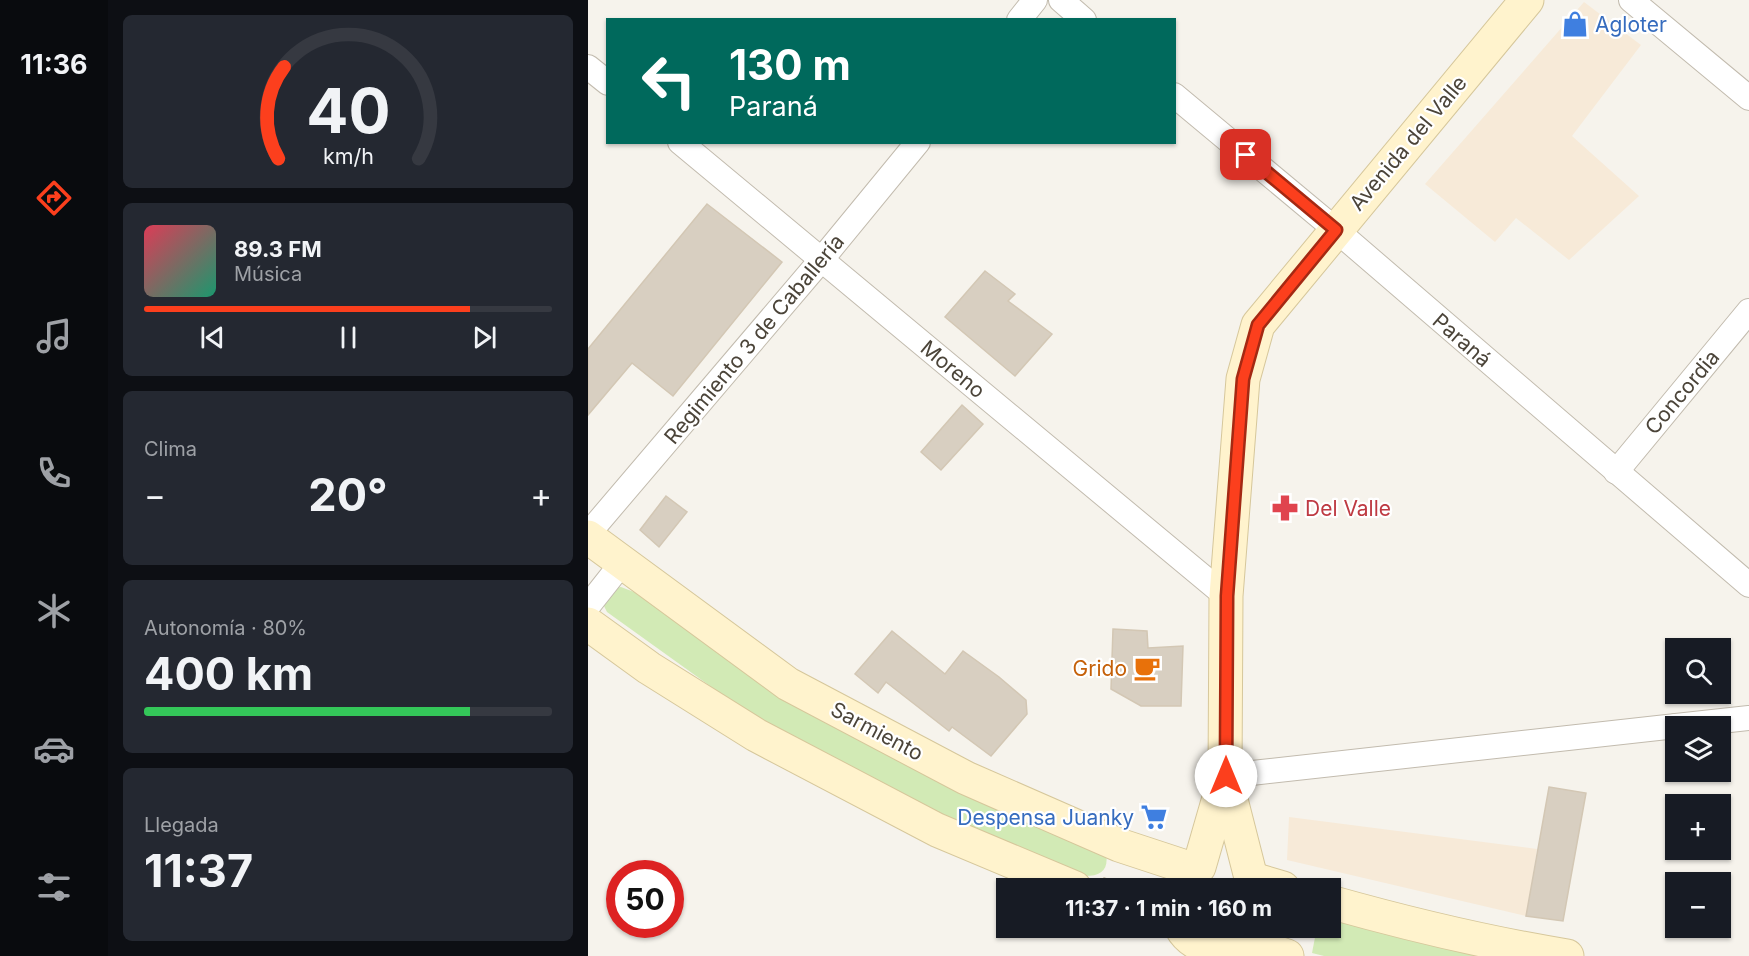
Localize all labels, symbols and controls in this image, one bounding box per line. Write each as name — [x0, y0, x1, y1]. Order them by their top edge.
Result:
shop icon: Agloter — [1560, 9, 1590, 39]
place label: Agloter — [1595, 12, 1667, 37]
text: 130 m — [729, 39, 851, 90]
icon: left — [630, 42, 708, 120]
text: 11:36 — [20, 48, 88, 81]
street label: Avenida del Valle — [1344, 70, 1472, 216]
text: 40 — [306, 73, 390, 148]
text: Paraná — [729, 90, 818, 123]
pin — [1220, 129, 1271, 180]
icon: arrive — [1229, 138, 1262, 171]
text: km/h — [323, 143, 373, 169]
icon: directions — [33, 177, 75, 219]
street label: Regimiento 3 de Caballería — [659, 229, 849, 449]
text: 89.3 FM — [234, 236, 322, 262]
text: Música — [234, 262, 302, 286]
street label: Paraná — [1428, 308, 1496, 372]
icon: music — [33, 315, 75, 357]
icon: previous — [196, 321, 229, 354]
icon: pause — [332, 321, 365, 354]
icon: next — [468, 321, 501, 354]
street label: Moreno — [916, 335, 990, 403]
street label: Concordia — [1640, 345, 1724, 439]
text: Clima — [144, 437, 197, 461]
icon: phone — [33, 452, 75, 494]
text: 20° — [308, 467, 388, 522]
text: − — [144, 475, 166, 515]
text: + — [530, 475, 552, 515]
pharmacy icon: Del Valle — [1270, 493, 1300, 523]
place label: Del Valle — [1305, 496, 1391, 521]
icon: climate — [33, 590, 75, 632]
text: Autonomía · 80% — [144, 616, 307, 640]
map controls — [1665, 638, 1731, 938]
button: search — [1665, 638, 1731, 704]
text: 400 km — [144, 646, 313, 701]
cafe icon: Grido — [1132, 653, 1162, 683]
place label: Grido — [1073, 656, 1127, 681]
street label: Sarmiento — [827, 696, 927, 766]
button: layers — [1665, 716, 1731, 782]
icon: car — [33, 728, 75, 770]
position arrow — [1194, 744, 1258, 808]
button: + — [1665, 794, 1731, 860]
supermarket icon: Despensa Juanky — [1139, 802, 1169, 832]
place label: Despensa Juanky — [957, 805, 1134, 830]
text: Llegada — [144, 813, 219, 837]
text: 11:37 — [144, 843, 253, 898]
speed limit sign: 50 — [606, 860, 684, 938]
icon: filters — [33, 866, 75, 908]
button: − — [1665, 872, 1731, 938]
text: 11:37 · 1 min · 160 m — [1065, 895, 1272, 921]

